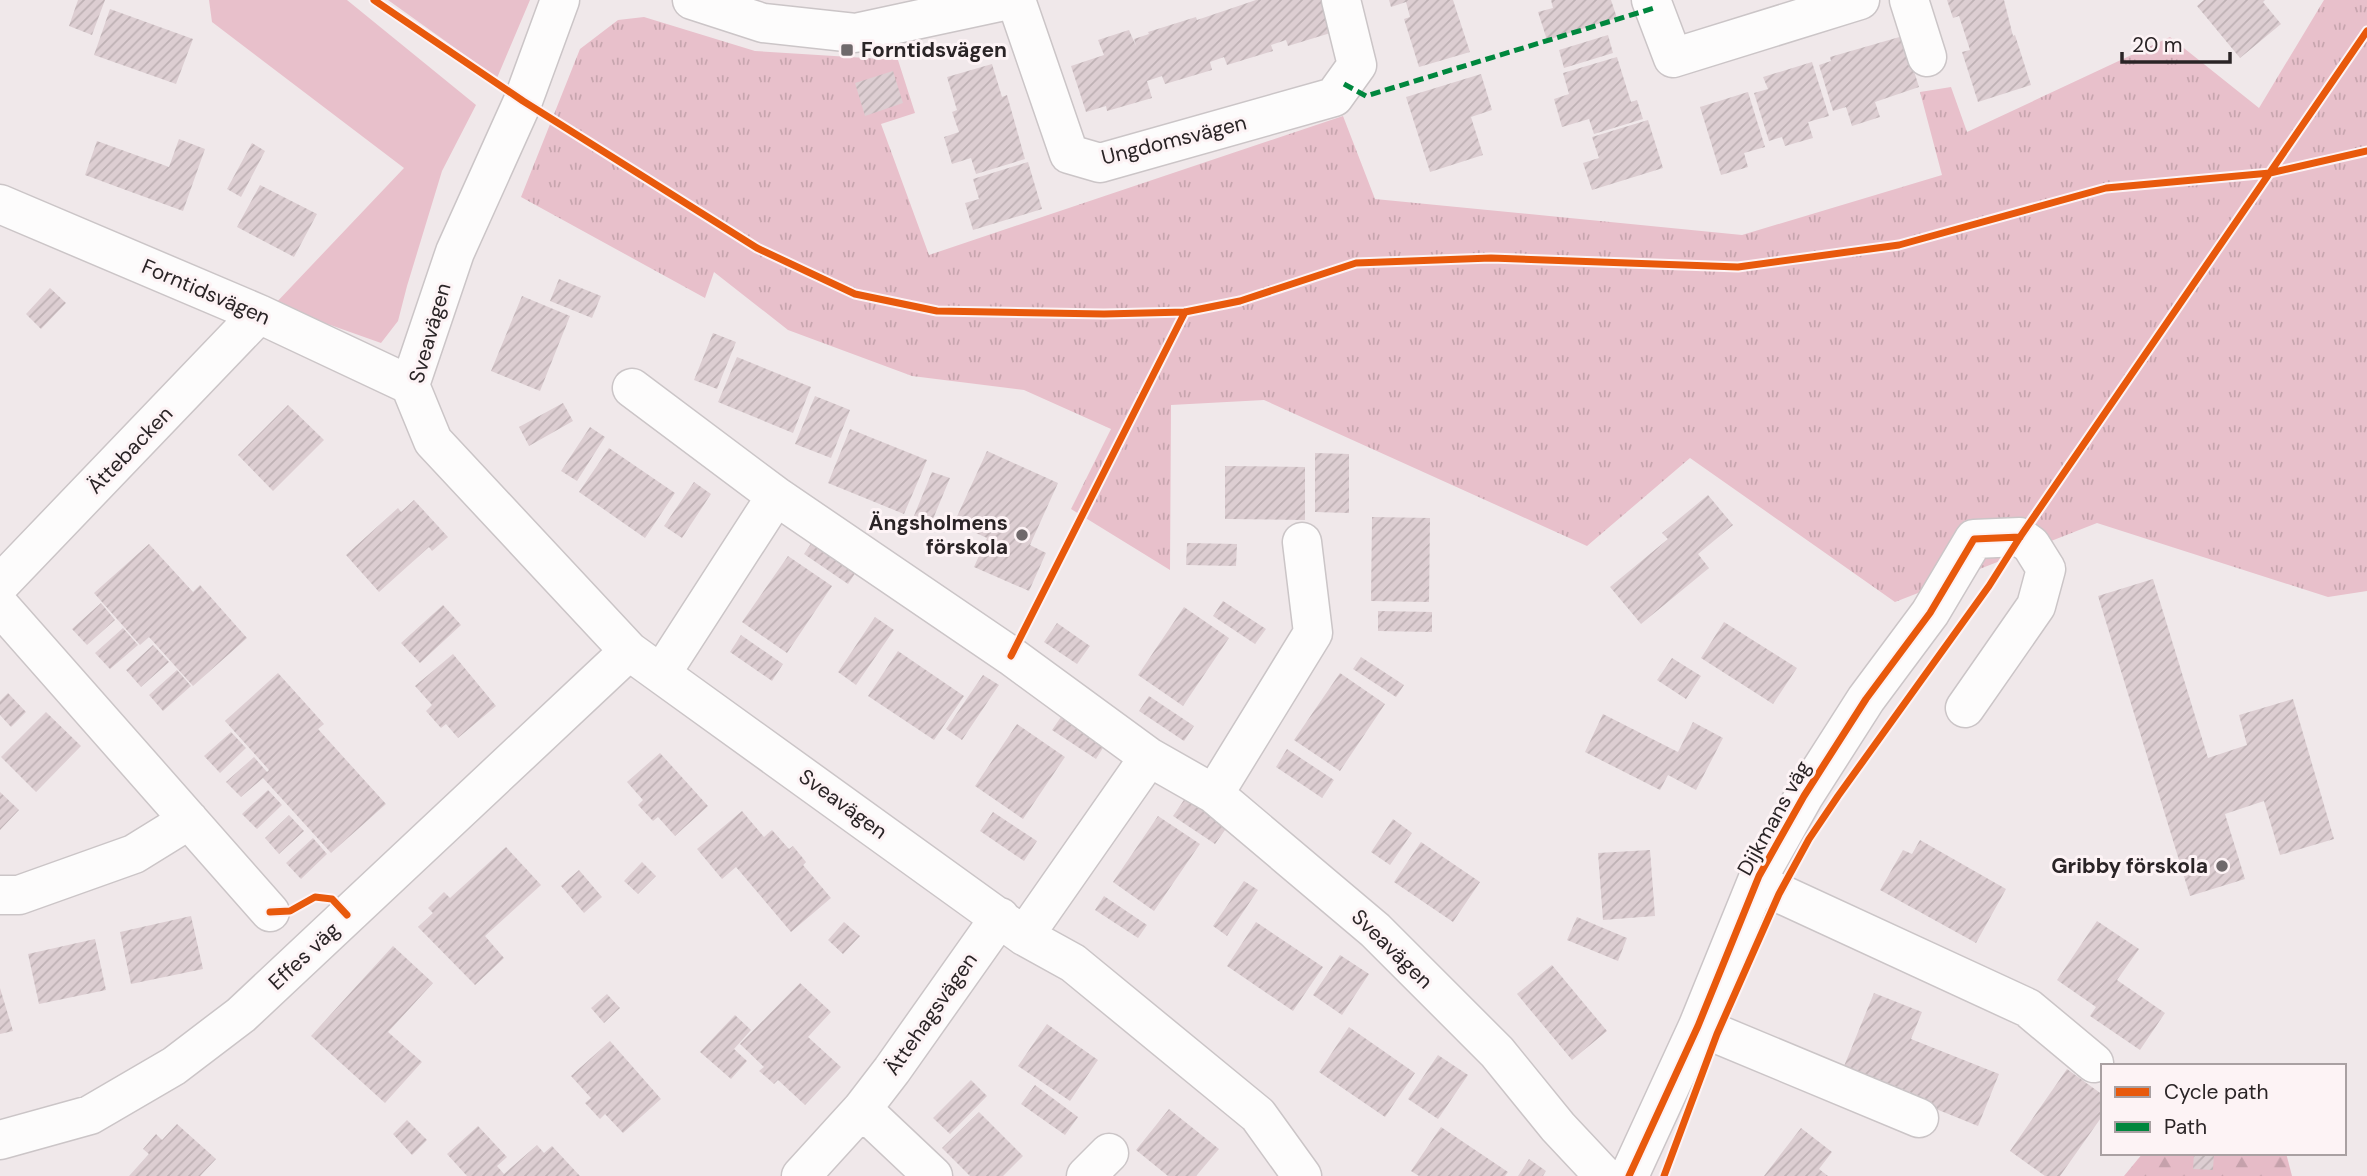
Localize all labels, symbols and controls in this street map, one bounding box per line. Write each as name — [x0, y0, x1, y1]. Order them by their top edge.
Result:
scale bar — [2122, 21, 2230, 65]
text: 20 m — [2132, 31, 2183, 59]
place label: Forntidsvägen — [861, 36, 1007, 64]
marker: Forntidsvägen — [839, 42, 855, 58]
street label: Ungdomsvägen — [1098, 108, 1250, 172]
street label: Forntidsvägen — [138, 252, 274, 332]
street label: Sveavägen — [402, 280, 458, 386]
street label: Ättebacken — [81, 400, 179, 500]
place label: Ängsholmens förskola — [869, 509, 1008, 561]
marker: Ängsholmens förskola — [1014, 527, 1030, 543]
street label: Dijkmans väg — [1731, 755, 1817, 880]
street label: Sveavägen — [793, 762, 893, 846]
place label: Gribby förskola — [2051, 852, 2208, 880]
marker: Gribby förskola — [2214, 858, 2230, 874]
street label: Sveavägen — [1345, 903, 1439, 995]
street label: Effes väg — [262, 916, 346, 996]
street label: Ättehagsvägen — [878, 947, 984, 1081]
legend — [2101, 1064, 2346, 1155]
text: Cycle path — [2164, 1078, 2269, 1106]
text: Path — [2164, 1113, 2207, 1141]

